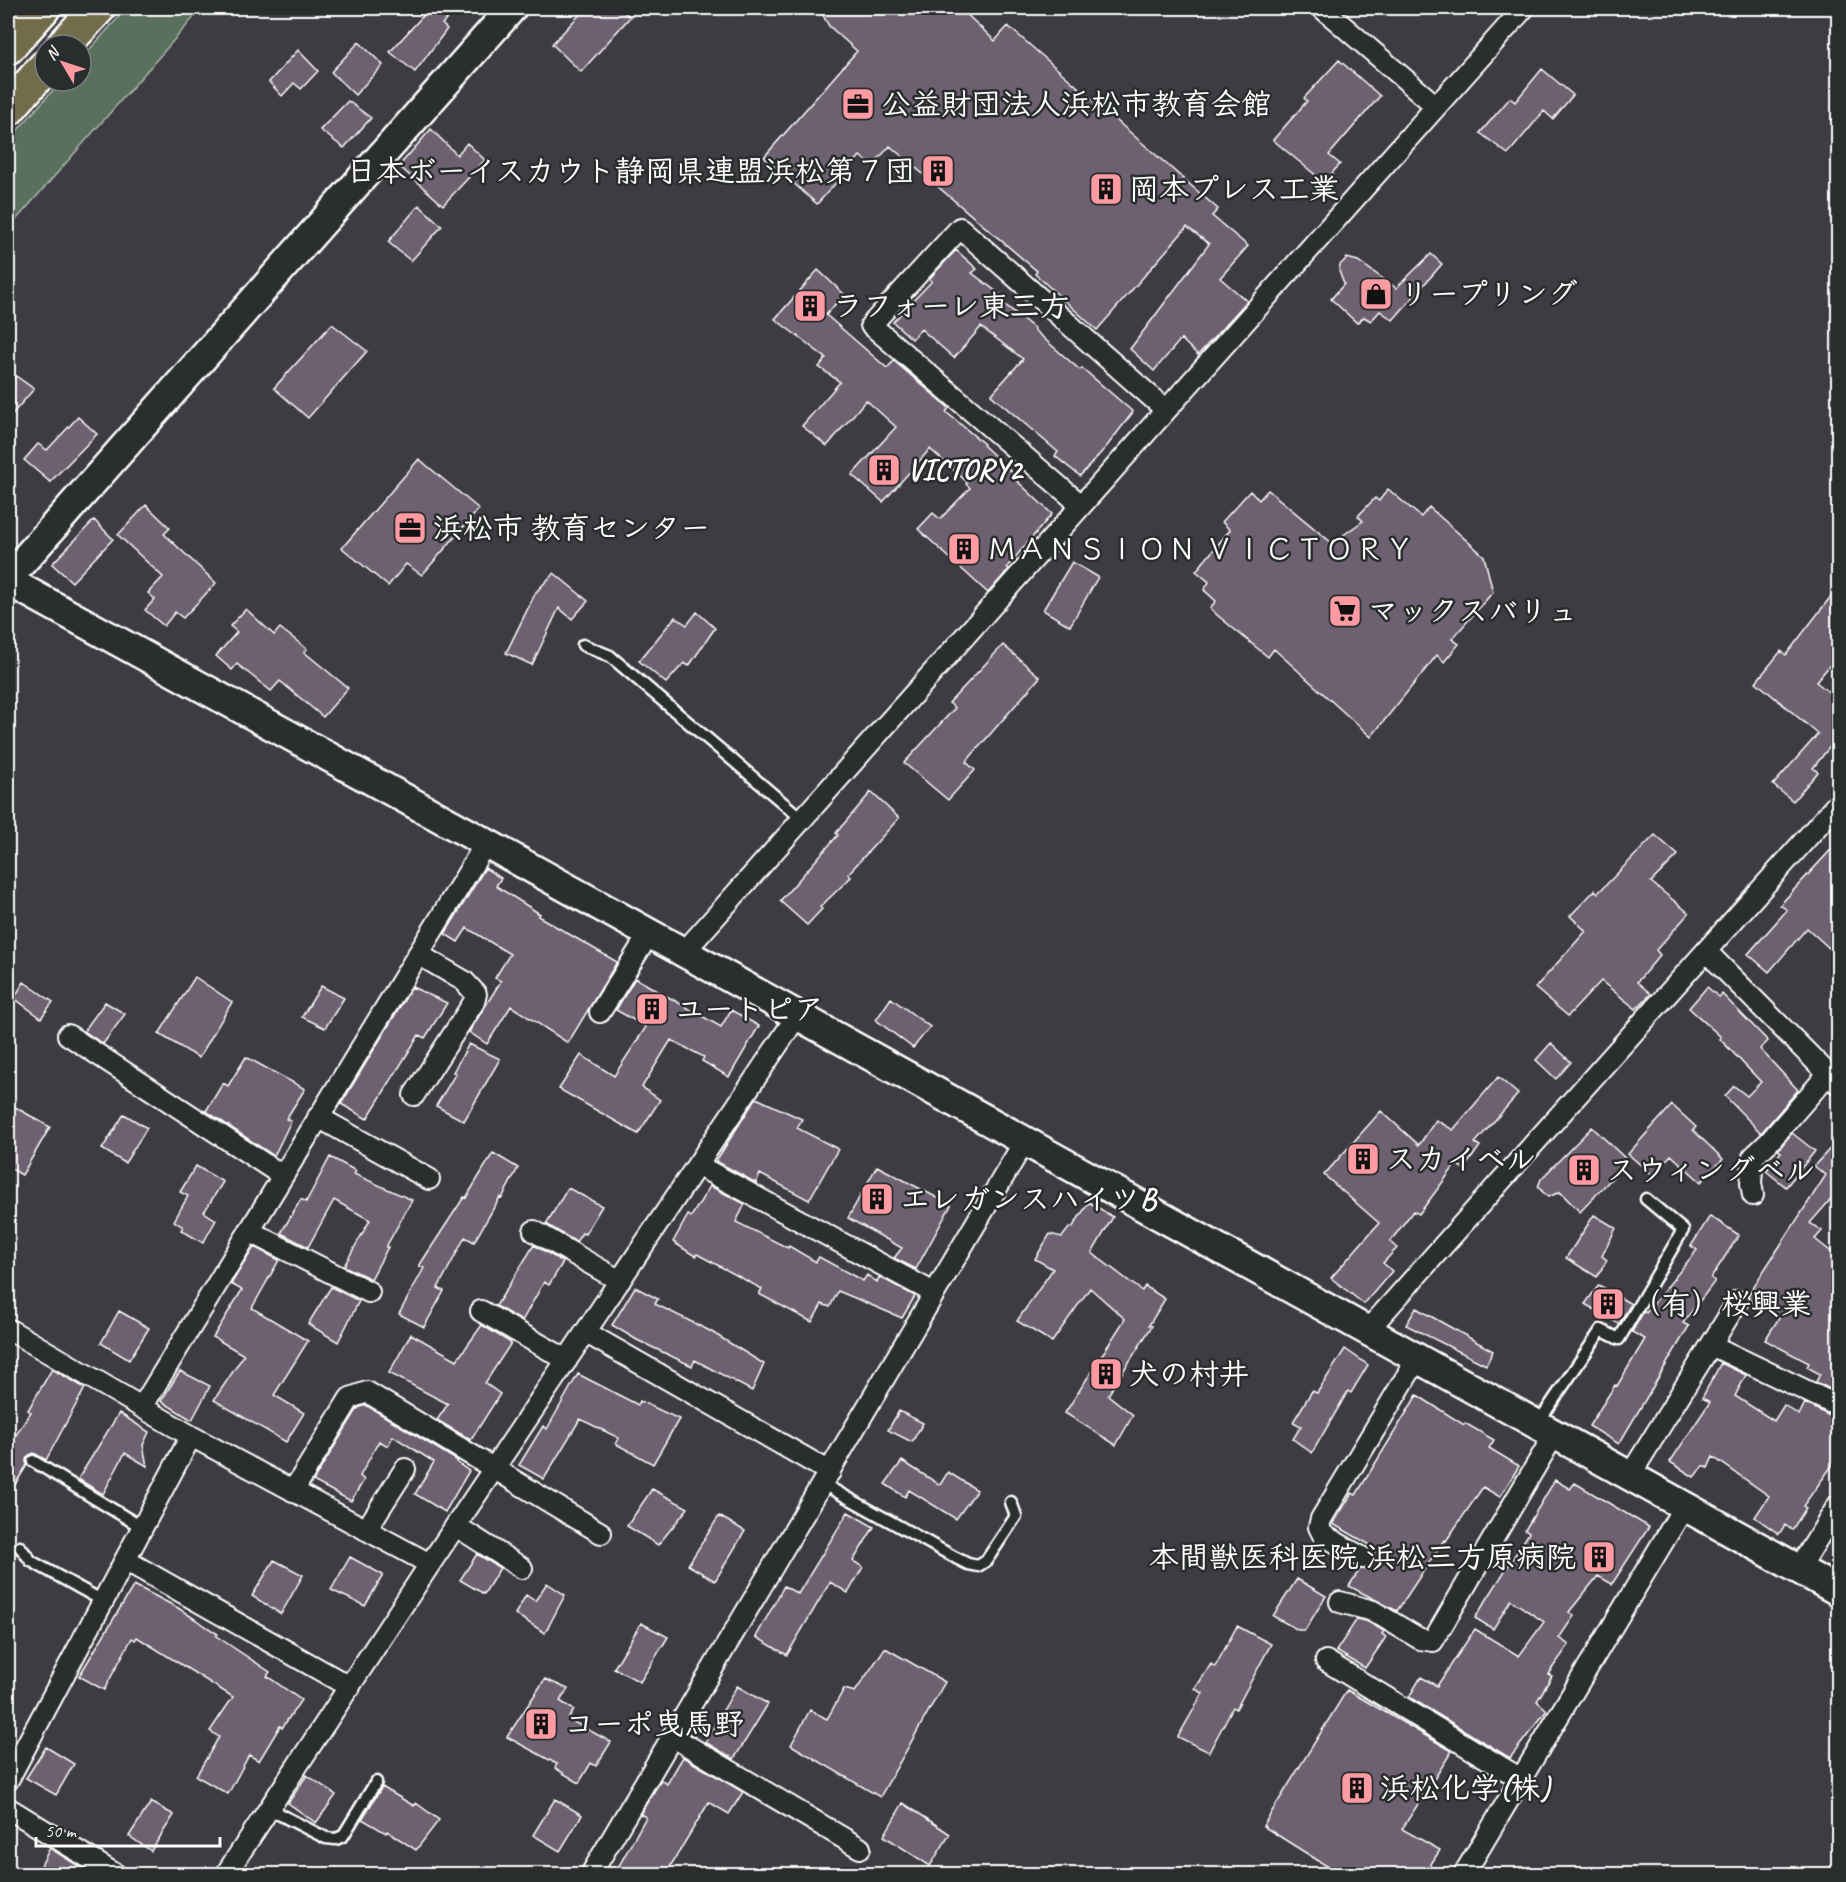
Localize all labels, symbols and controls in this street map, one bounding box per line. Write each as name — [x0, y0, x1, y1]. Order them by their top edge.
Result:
north arrow — [33, 33, 93, 93]
text: N — [41, 42, 65, 64]
place label: 公益財団法人浜松市教育会館 — [881, 85, 1271, 123]
office icon: 公益財団法人浜松市教育会館 — [840, 86, 876, 122]
place label: 日本ボーイスカウト静岡県連盟浜松第７団 — [346, 152, 915, 190]
building icon: 日本ボーイスカウト静岡県連盟浜松第７団 — [920, 153, 956, 189]
place label: 岡本プレス工業 — [1129, 170, 1339, 208]
building icon: 岡本プレス工業 — [1088, 171, 1124, 207]
place label: リープリング — [1399, 275, 1578, 313]
shop icon: リープリング — [1358, 276, 1394, 312]
place label: ラフォーレ東三方 — [833, 287, 1069, 325]
building icon: ラフォーレ東三方 — [792, 288, 828, 324]
place label: VICTORY2 — [907, 451, 1024, 489]
building icon: VICTORY2 — [866, 452, 902, 488]
place label: 浜松市 教育センター — [433, 509, 710, 547]
office icon: 浜松市 教育センター — [392, 510, 428, 546]
place label: ＭＡＮＳＩＯＮ ＶＩＣＴＯＲＹ — [987, 530, 1414, 568]
building icon: ＭＡＮＳＩＯＮ ＶＩＣＴＯＲＹ — [946, 531, 982, 567]
place label: マックスバリュ — [1368, 592, 1578, 630]
supermarket icon: マックスバリュ — [1327, 593, 1363, 629]
place label: ユートピア — [675, 990, 824, 1028]
building icon: ユートピア — [634, 991, 670, 1027]
place label: スカイベル — [1386, 1140, 1536, 1178]
building icon: スカイベル — [1345, 1141, 1381, 1177]
place label: スウィングベル — [1607, 1151, 1815, 1189]
building icon: スウィングベル — [1566, 1152, 1602, 1188]
place label: エレガンスハイツB — [900, 1180, 1158, 1218]
building icon: エレガンスハイツB — [859, 1181, 895, 1217]
place label: （有）桜興業 — [1631, 1285, 1811, 1323]
building icon: （有）桜興業 — [1590, 1286, 1626, 1322]
place label: 犬の村井 — [1129, 1355, 1249, 1393]
building icon: 犬の村井 — [1088, 1356, 1124, 1392]
place label: 本間獣医科医院 浜松三方原病院 — [1149, 1538, 1576, 1576]
building icon: 本間獣医科医院 浜松三方原病院 — [1581, 1539, 1617, 1575]
place label: コーポ曳馬野 — [564, 1705, 744, 1743]
building icon: コーポ曳馬野 — [523, 1706, 559, 1742]
place label: 浜松化学(株) — [1380, 1769, 1552, 1807]
building icon: 浜松化学(株) — [1339, 1770, 1375, 1806]
scale bar — [36, 1810, 220, 1848]
text: 50 m — [45, 1820, 78, 1842]

